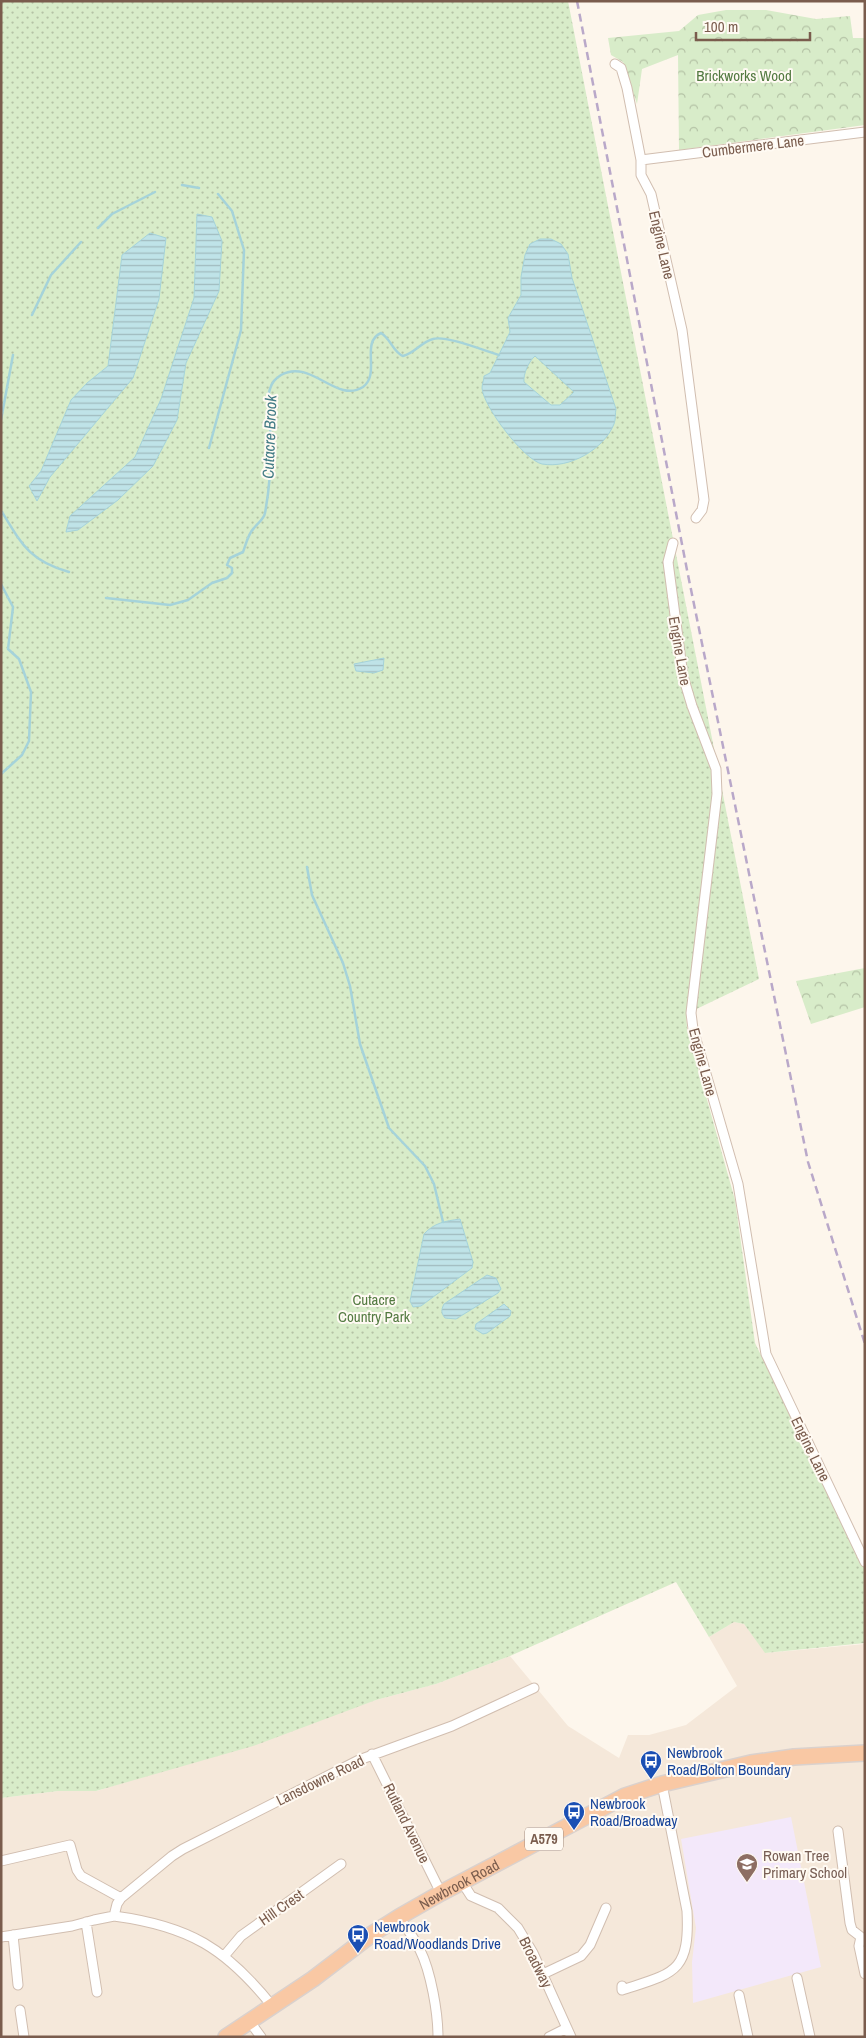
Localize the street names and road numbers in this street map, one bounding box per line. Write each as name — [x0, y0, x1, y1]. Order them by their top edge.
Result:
street label: Cumbermere Lane — [701, 129, 805, 163]
street label: Engine Lane — [644, 209, 680, 282]
street label: Engine Lane — [664, 615, 696, 687]
street label: Engine Lane — [684, 1026, 722, 1099]
street label: Engine Lane — [786, 1413, 836, 1485]
street label: Lansdowne Road — [272, 1750, 368, 1810]
street label: Rutland Avenue — [379, 1779, 435, 1867]
road number: A579 — [525, 1828, 563, 1850]
street label: Newbrook Road — [415, 1854, 503, 1914]
street label: Hill Crest — [254, 1884, 308, 1930]
street label: Broadway — [514, 1933, 558, 1992]

